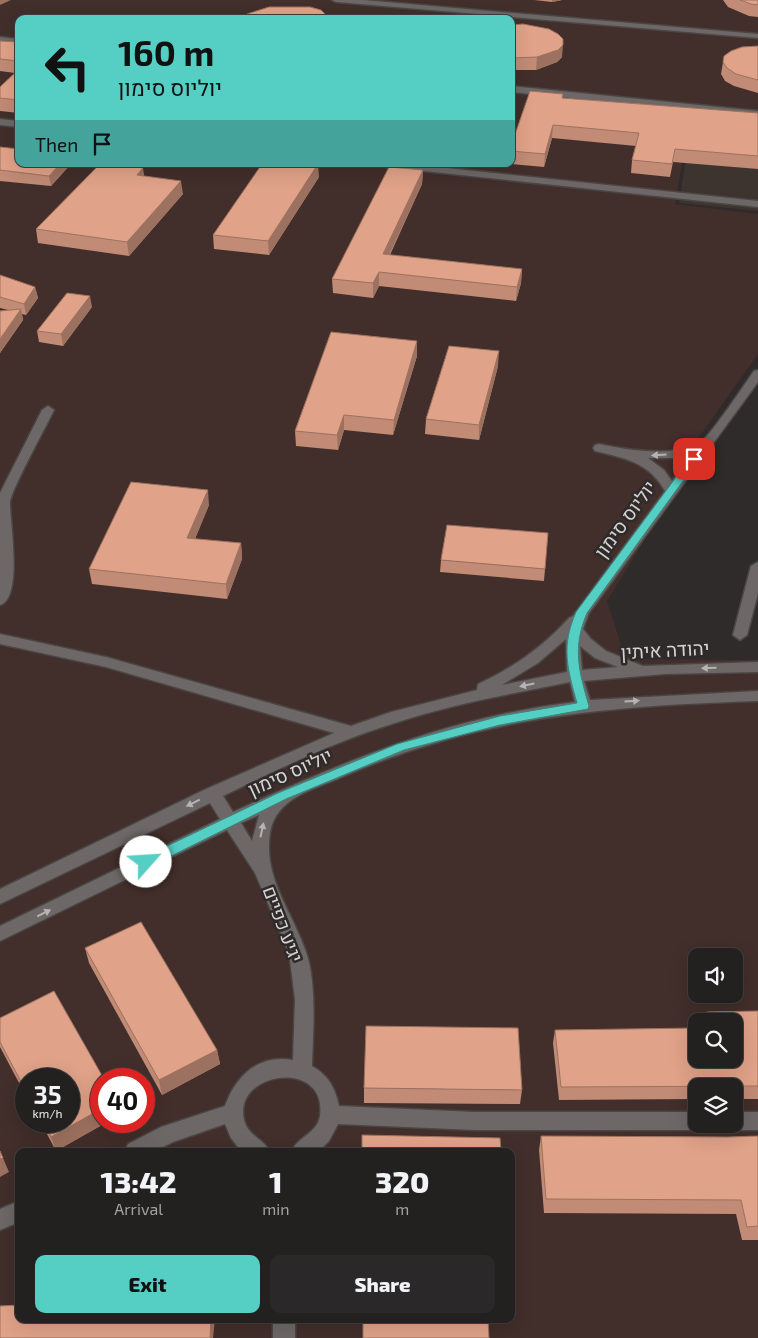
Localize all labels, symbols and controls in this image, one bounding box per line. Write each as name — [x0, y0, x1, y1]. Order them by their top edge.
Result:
text: 160 m — [118, 31, 214, 73]
icon: left — [35, 35, 100, 100]
text: יוליוס סימון — [118, 74, 222, 100]
icon: arrive — [88, 130, 116, 158]
text: Then — [35, 133, 78, 156]
pin — [673, 438, 715, 480]
icon: arrive — [680, 445, 708, 473]
one-way arrow — [651, 452, 667, 460]
street label: יוליוס סימון — [589, 476, 660, 562]
street label: יהודה איתין — [620, 636, 710, 663]
one-way arrow — [701, 664, 717, 672]
one-way arrow — [518, 681, 534, 689]
one-way arrow — [624, 697, 640, 705]
street label: יוליוס סימון — [244, 743, 335, 800]
one-way arrow — [186, 799, 200, 807]
one-way arrow — [258, 822, 266, 837]
position arrow — [119, 835, 171, 887]
street label: יגיע כפיים — [258, 882, 308, 965]
one-way arrow — [37, 909, 51, 917]
map controls — [688, 948, 743, 1133]
button: sound — [688, 948, 743, 1003]
button: search — [688, 1013, 743, 1068]
speed limit sign: 40 — [90, 1068, 155, 1133]
button: layers — [688, 1078, 743, 1133]
text: 35 — [34, 1079, 61, 1109]
text: km/h — [33, 1106, 62, 1120]
text: 13:42 — [101, 1163, 177, 1199]
text: 1 — [269, 1163, 283, 1199]
text: 320 — [375, 1163, 429, 1199]
text: Arrival — [114, 1199, 163, 1218]
text: min — [262, 1199, 289, 1218]
text: m — [395, 1199, 409, 1218]
button: Exit — [35, 1255, 260, 1313]
button: Share — [270, 1255, 495, 1313]

